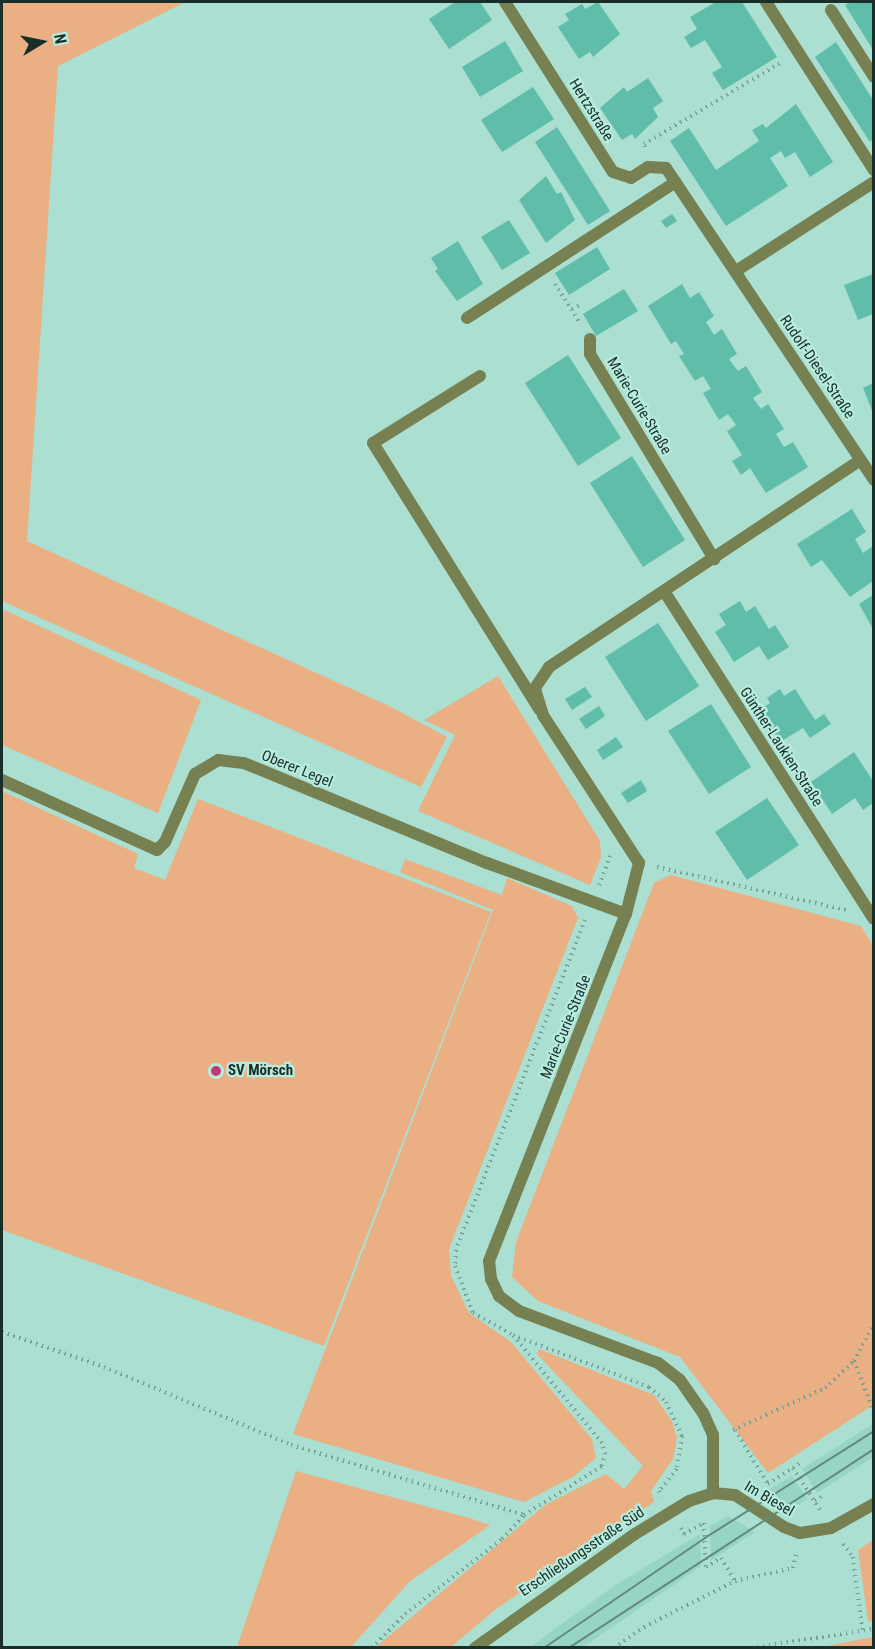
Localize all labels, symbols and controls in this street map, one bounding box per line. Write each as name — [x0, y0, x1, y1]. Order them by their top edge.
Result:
north arrow — [12, 12, 72, 72]
text: N — [50, 32, 70, 45]
street label: Hertzstraße — [565, 76, 617, 144]
street label: Rudolf-Diesel-Straße — [776, 312, 858, 422]
street label: Marie-Curie-Straße — [603, 354, 675, 458]
street label: Günther-Laukien-Straße — [736, 684, 826, 810]
street label: Oberer Legel — [259, 747, 335, 791]
street label: Marie-Curie-Straße — [537, 972, 595, 1082]
place label: SV Mörsch — [228, 1062, 293, 1080]
marker: SV Mörsch — [209, 1064, 223, 1078]
street label: Im Biesel — [741, 1478, 797, 1520]
street label: Erschließungsstraße Süd — [516, 1503, 648, 1601]

